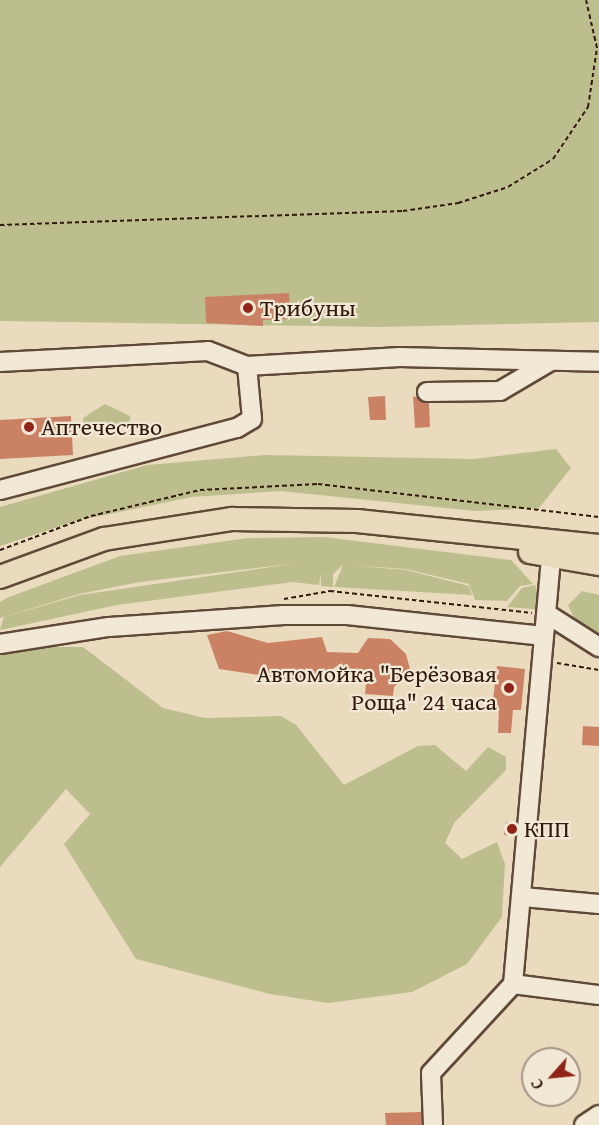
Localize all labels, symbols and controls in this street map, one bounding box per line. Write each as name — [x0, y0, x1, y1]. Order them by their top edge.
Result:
place label: Трибуны — [260, 294, 356, 322]
marker: Трибуны — [241, 301, 255, 315]
place label: Аптечество — [41, 413, 162, 441]
marker: Аптечество — [22, 420, 36, 434]
place label: Автомойка "Берёзовая Роща" 24 часа — [256, 660, 497, 716]
marker: Автомойка "Берёзовая Роща" 24 часа — [502, 681, 516, 695]
place label: КПП — [524, 815, 570, 843]
marker: КПП — [505, 822, 519, 836]
north arrow — [521, 1047, 581, 1107]
text: С — [524, 1075, 549, 1094]

